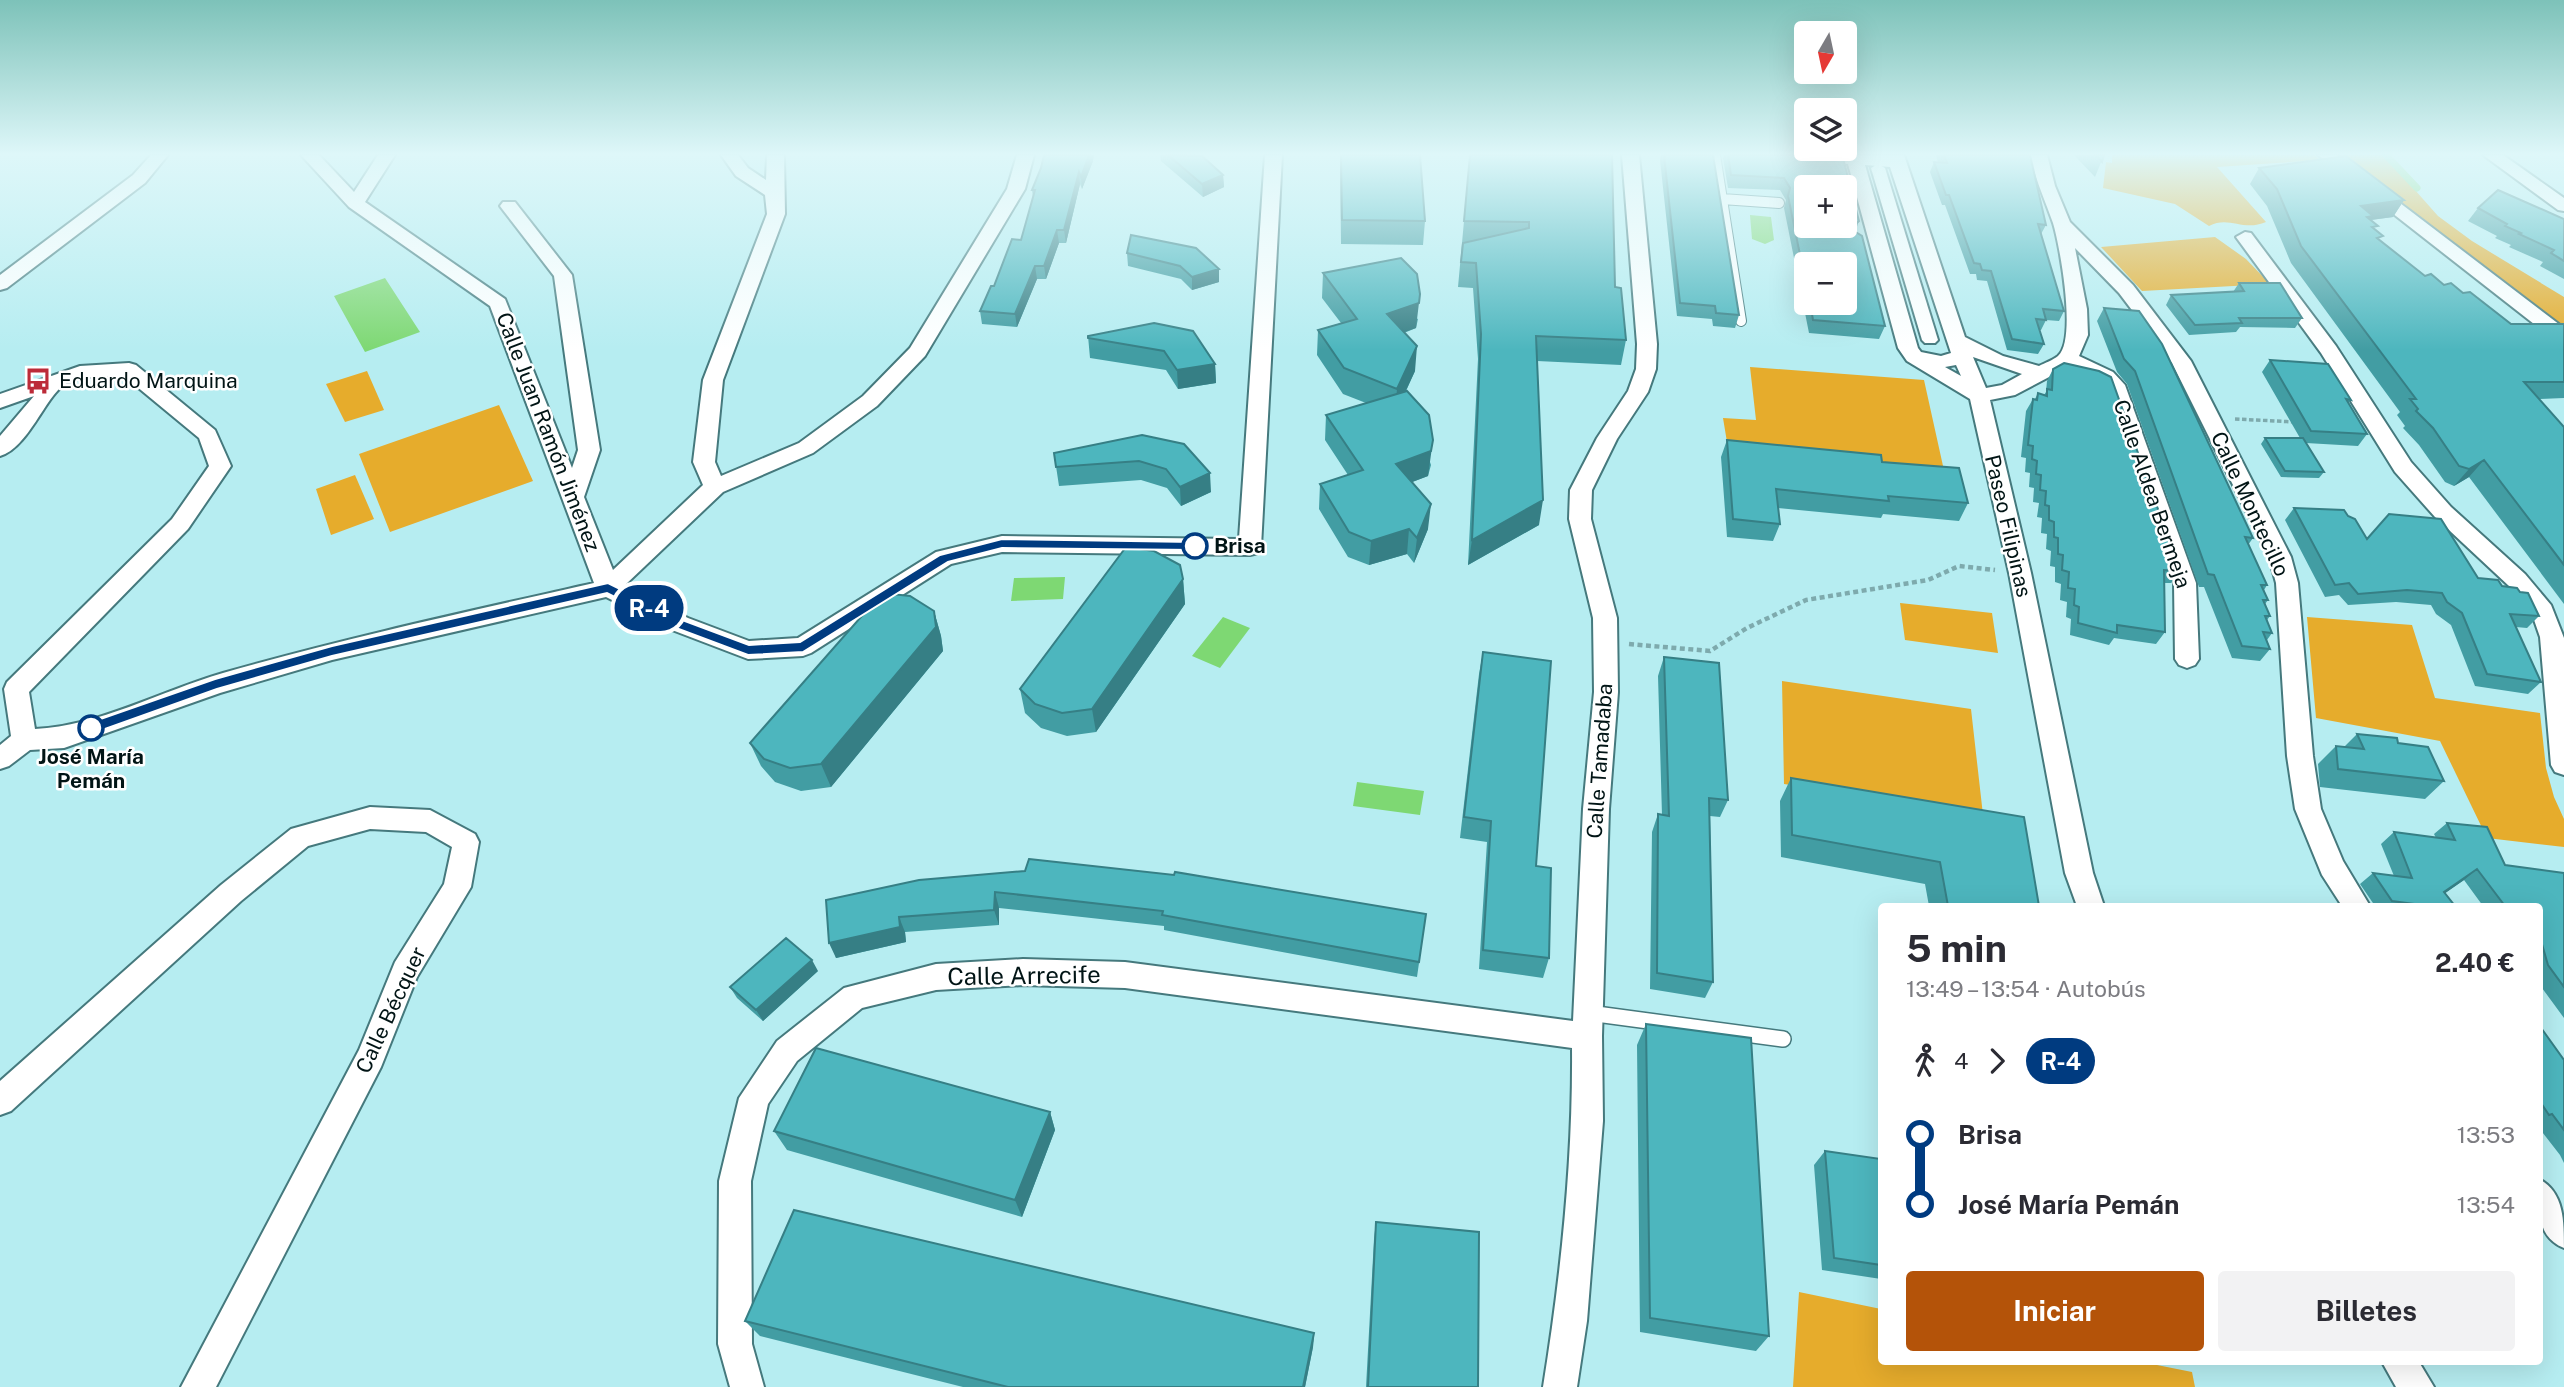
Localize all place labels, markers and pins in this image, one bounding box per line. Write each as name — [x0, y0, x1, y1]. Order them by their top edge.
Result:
bus stop icon: Eduardo Marquina — [23, 366, 53, 396]
place label: Eduardo Marquina — [59, 368, 238, 393]
marker: Brisa — [1182, 533, 1208, 559]
place label: Brisa — [1214, 533, 1266, 558]
marker: José María Pemán — [78, 715, 104, 741]
place label: José María Pemán — [38, 744, 144, 793]

